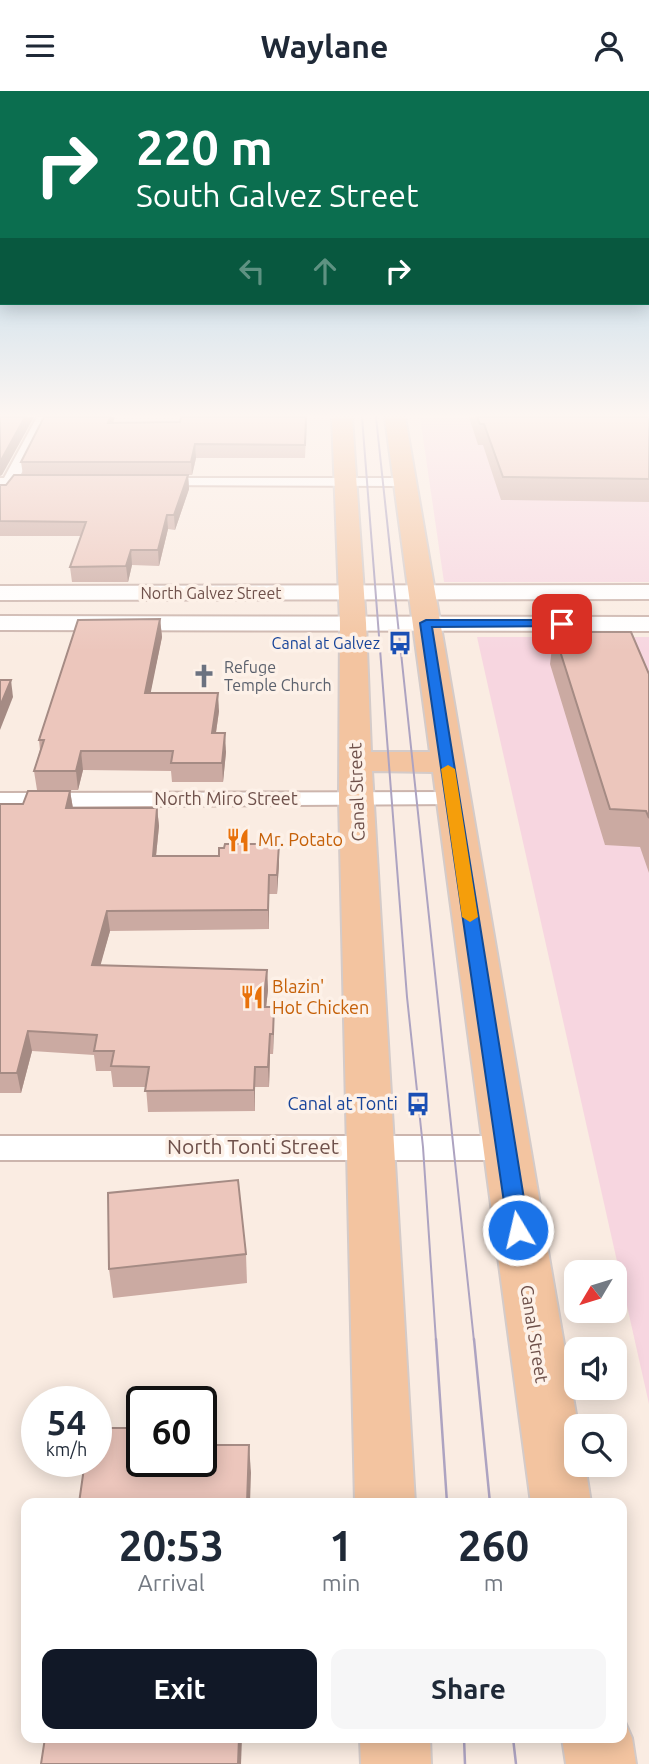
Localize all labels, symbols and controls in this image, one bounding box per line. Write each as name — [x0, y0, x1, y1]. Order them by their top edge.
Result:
icon: menu — [21, 27, 59, 65]
icon: person — [590, 27, 628, 65]
text: Waylane — [261, 28, 388, 64]
icon: right — [21, 119, 112, 210]
text: 220 m — [136, 119, 273, 174]
text: South Galvez Street — [136, 177, 419, 213]
icon: left — [233, 252, 271, 290]
icon: ahead — [306, 252, 344, 290]
icon: right — [379, 252, 417, 290]
street label: North Galvez Street — [140, 584, 282, 602]
pin — [532, 594, 592, 654]
icon: arrive — [543, 605, 581, 643]
bus stop icon: Canal at Galvez — [386, 629, 414, 657]
place label: Canal at Galvez — [272, 634, 380, 652]
place label: Refuge Temple Church — [224, 658, 332, 694]
church icon: Refuge Temple Church — [190, 662, 218, 690]
street label: Canal Street — [344, 742, 368, 842]
street label: North Miro Street — [154, 788, 298, 808]
restaurant icon: Mr. Potato — [224, 826, 252, 854]
place label: Mr. Potato — [258, 829, 343, 849]
place label: Blazin' Hot Chicken — [272, 976, 369, 1017]
restaurant icon: Blazin' Hot Chicken — [238, 983, 266, 1011]
bus stop icon: Canal at Tonti — [404, 1090, 432, 1118]
place label: Canal at Tonti — [287, 1093, 398, 1113]
street label: North Tonti Street — [167, 1134, 339, 1158]
position arrow — [481, 1193, 555, 1267]
north arrow — [564, 1260, 626, 1323]
map controls — [564, 1260, 627, 1477]
street label: Canal Street — [517, 1283, 553, 1384]
button: sound — [564, 1337, 627, 1400]
speed limit sign: 60 — [126, 1386, 217, 1477]
text: 54 — [47, 1402, 86, 1442]
button: search — [564, 1414, 627, 1477]
text: km/h — [46, 1439, 87, 1459]
text: 20:53 — [119, 1522, 224, 1569]
text: 1 — [329, 1522, 353, 1569]
text: 260 — [458, 1522, 529, 1569]
text: Arrival — [138, 1570, 205, 1595]
text: min — [322, 1570, 360, 1595]
text: m — [484, 1570, 504, 1595]
button: Exit — [42, 1649, 317, 1729]
button: Share — [331, 1649, 606, 1729]

